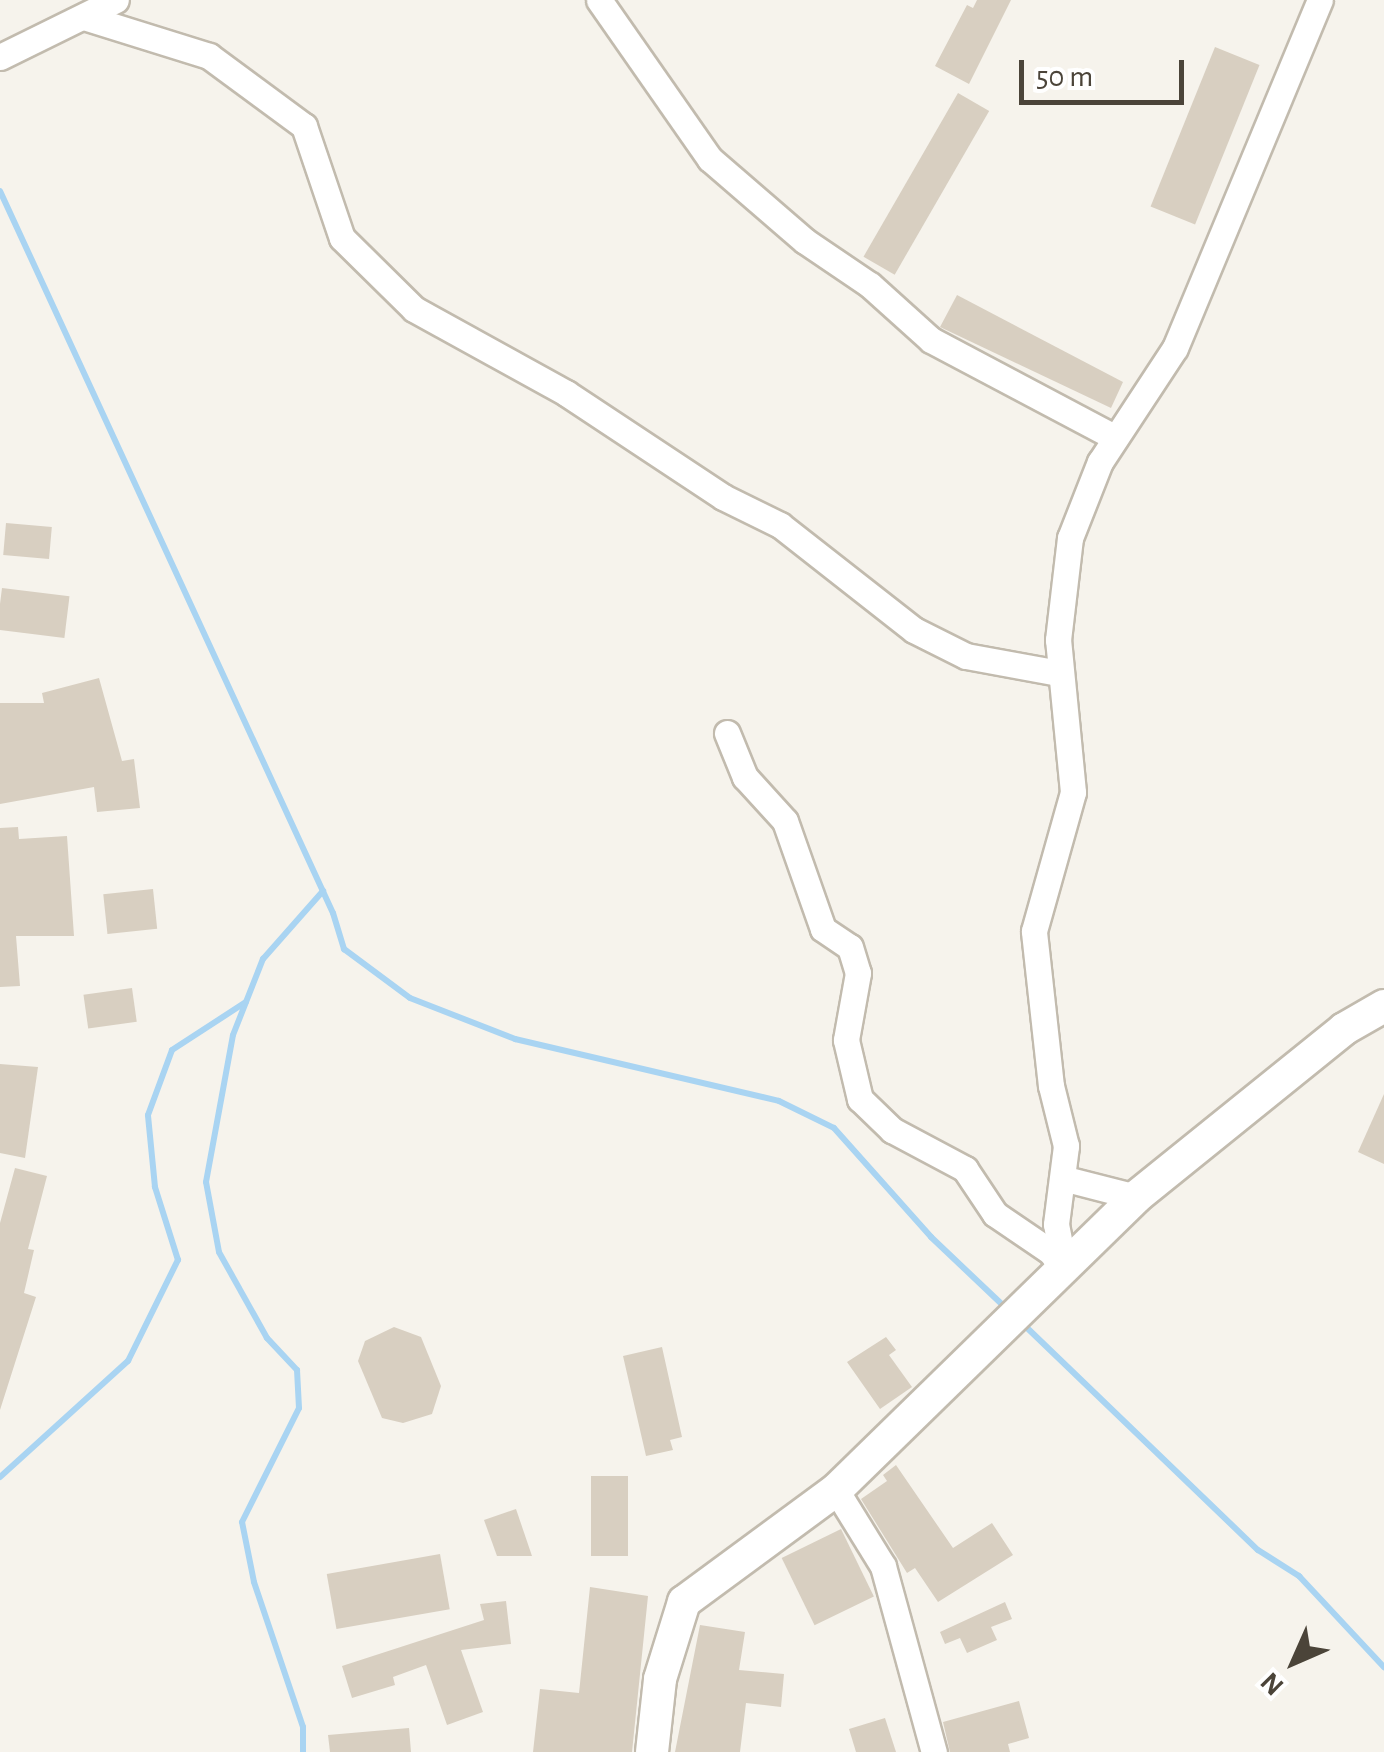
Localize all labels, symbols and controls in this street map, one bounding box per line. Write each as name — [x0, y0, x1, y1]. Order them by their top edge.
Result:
scale bar — [1024, 40, 1189, 102]
text: 50 m — [1036, 62, 1093, 92]
north arrow — [1244, 1612, 1344, 1712]
text: N — [1256, 1666, 1290, 1700]

